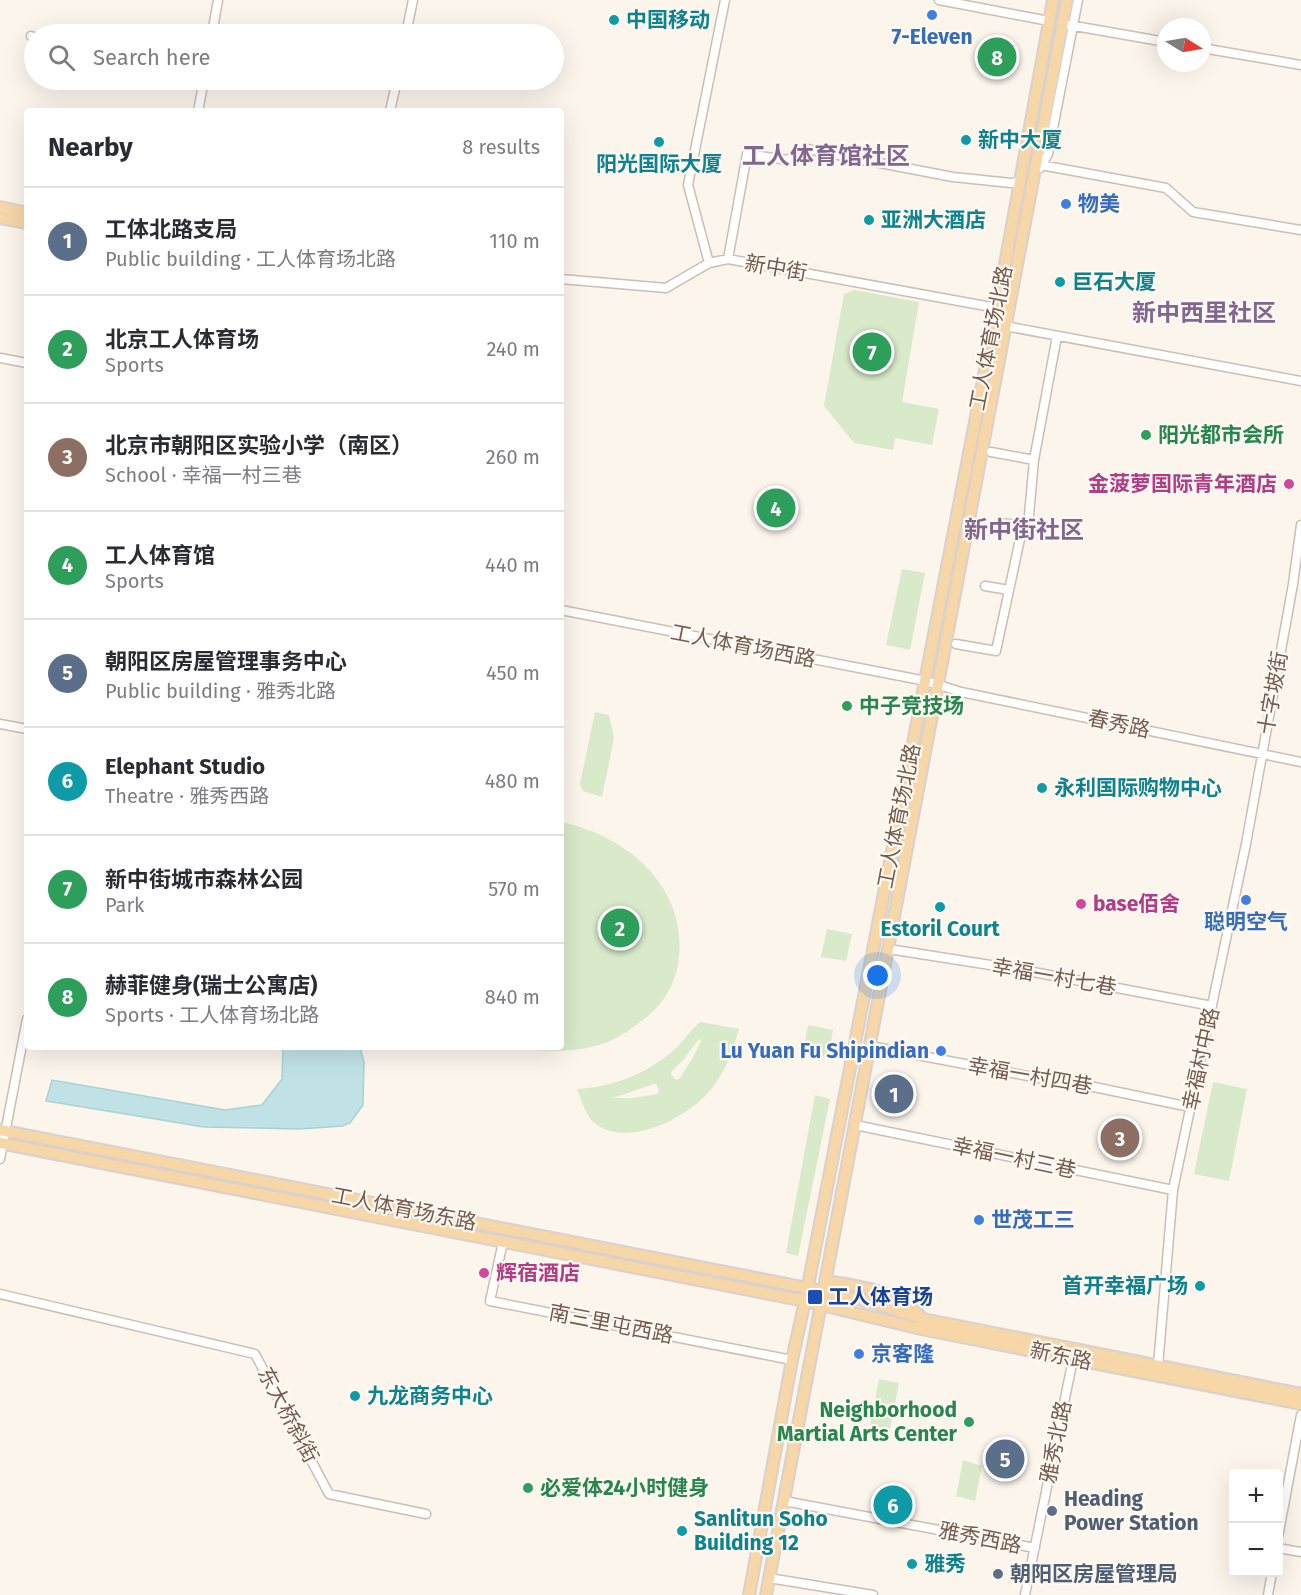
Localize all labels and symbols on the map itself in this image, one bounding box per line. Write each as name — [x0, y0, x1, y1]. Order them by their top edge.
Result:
place label: 中国移动 — [626, 7, 710, 33]
marker: 7-Eleven — [925, 8, 939, 22]
marker: 中国移动 — [607, 13, 621, 27]
north arrow — [1157, 18, 1211, 72]
place label: 7-Eleven — [891, 24, 973, 50]
pin: 8 — [978, 34, 1016, 80]
place label: 新中大厦 — [978, 127, 1062, 153]
marker: 新中大厦 — [959, 133, 973, 147]
marker: 阳光国际大厦 — [652, 135, 666, 149]
district label: 工人体育馆社区 — [742, 142, 910, 170]
place label: 阳光国际大厦 — [596, 151, 722, 177]
place label: 物美 — [1078, 191, 1120, 217]
marker: 物美 — [1059, 197, 1073, 211]
place label: 亚洲大酒店 — [881, 207, 986, 233]
marker: 亚洲大酒店 — [862, 213, 876, 227]
street label: 新中街 — [743, 250, 809, 286]
street label: 工人体育场北路 — [964, 263, 1018, 413]
place label: 巨石大厦 — [1072, 269, 1156, 295]
marker: 巨石大厦 — [1053, 275, 1067, 289]
district label: 新中西里社区 — [1132, 299, 1276, 327]
pin: 7 — [852, 330, 892, 374]
place label: 阳光都市会所 — [1158, 422, 1284, 448]
marker: 阳光都市会所 — [1139, 428, 1153, 442]
place label: 金菠萝国际青年酒店 — [1088, 471, 1277, 497]
marker: 金菠萝国际青年酒店 — [1282, 477, 1296, 491]
pin: 4 — [756, 486, 796, 530]
district label: 新中街社区 — [964, 516, 1084, 544]
street label: 工人体育场西路 — [668, 619, 818, 673]
street label: 十字坡街 — [1253, 649, 1293, 737]
place label: 中子竞技场 — [859, 693, 964, 719]
marker: 中子竞技场 — [840, 699, 854, 713]
street label: 春秀路 — [1085, 705, 1153, 743]
street label: 工人体育场北路 — [872, 741, 926, 891]
place label: 永利国际购物中心 — [1054, 775, 1222, 801]
marker: 永利国际购物中心 — [1035, 781, 1049, 795]
place label: base佰舍 — [1093, 891, 1180, 917]
marker: 聪明空气 — [1239, 893, 1253, 907]
marker: base佰舍 — [1074, 897, 1088, 911]
marker: Estoril Court — [933, 900, 947, 914]
pin: 2 — [600, 906, 640, 950]
place label: 聪明空气 — [1204, 909, 1288, 935]
place label: Estoril Court — [880, 916, 1000, 942]
street label: 幸福一村七巷 — [990, 953, 1118, 1001]
your location — [863, 961, 892, 990]
street label: 幸福村中路 — [1177, 1005, 1225, 1113]
place label: Lu Yuan Fu Shipindian — [720, 1038, 929, 1064]
marker: Lu Yuan Fu Shipindian — [934, 1044, 948, 1058]
street label: 幸福一村四巷 — [966, 1052, 1094, 1100]
pin: 1 — [874, 1072, 914, 1116]
pin: 3 — [1100, 1116, 1140, 1160]
street label: 幸福一村三巷 — [950, 1132, 1078, 1184]
street label: 工人体育场东路 — [329, 1182, 479, 1236]
place label: 世茂工三 — [991, 1207, 1075, 1233]
marker: 世茂工三 — [972, 1213, 986, 1227]
place label: 辉宿酒店 — [496, 1260, 580, 1286]
marker: 辉宿酒店 — [477, 1266, 491, 1280]
place label: 首开幸福广场 — [1062, 1273, 1188, 1299]
marker: 首开幸福广场 — [1193, 1279, 1207, 1293]
place label: 工人体育场 — [828, 1284, 933, 1310]
marker: 工人体育场 — [806, 1288, 824, 1306]
street label: 南三里屯西路 — [547, 1299, 675, 1349]
street label: 新东路 — [1027, 1337, 1095, 1375]
place label: 京客隆 — [871, 1341, 934, 1367]
marker: 京客隆 — [852, 1347, 866, 1361]
street label: 东大桥斜街 — [252, 1363, 324, 1467]
place label: 九龙商务中心 — [367, 1383, 493, 1409]
marker: 九龙商务中心 — [348, 1389, 362, 1403]
place label: Neighborhood Martial Arts Center — [777, 1397, 958, 1447]
street label: 雅秀北路 — [1035, 1398, 1077, 1486]
marker: Neighborhood Martial Arts Center — [962, 1415, 976, 1429]
pin: 5 — [986, 1436, 1024, 1482]
place label: 必爱体24小时健身 — [540, 1475, 709, 1501]
marker: 必爱体24小时健身 — [521, 1481, 535, 1495]
pin: 6 — [874, 1482, 912, 1528]
place label: Heading Power Station — [1064, 1486, 1199, 1536]
marker: Heading Power Station — [1045, 1504, 1059, 1518]
place label: Sanlitun Soho Building 12 — [694, 1506, 828, 1556]
street label: 雅秀西路 — [936, 1517, 1024, 1559]
marker: Sanlitun Soho Building 12 — [675, 1524, 689, 1538]
place label: 雅秀 — [924, 1551, 966, 1577]
marker: 雅秀 — [905, 1557, 919, 1571]
place label: 朝阳区房屋管理局 — [1010, 1561, 1178, 1587]
marker: 朝阳区房屋管理局 — [991, 1567, 1005, 1581]

